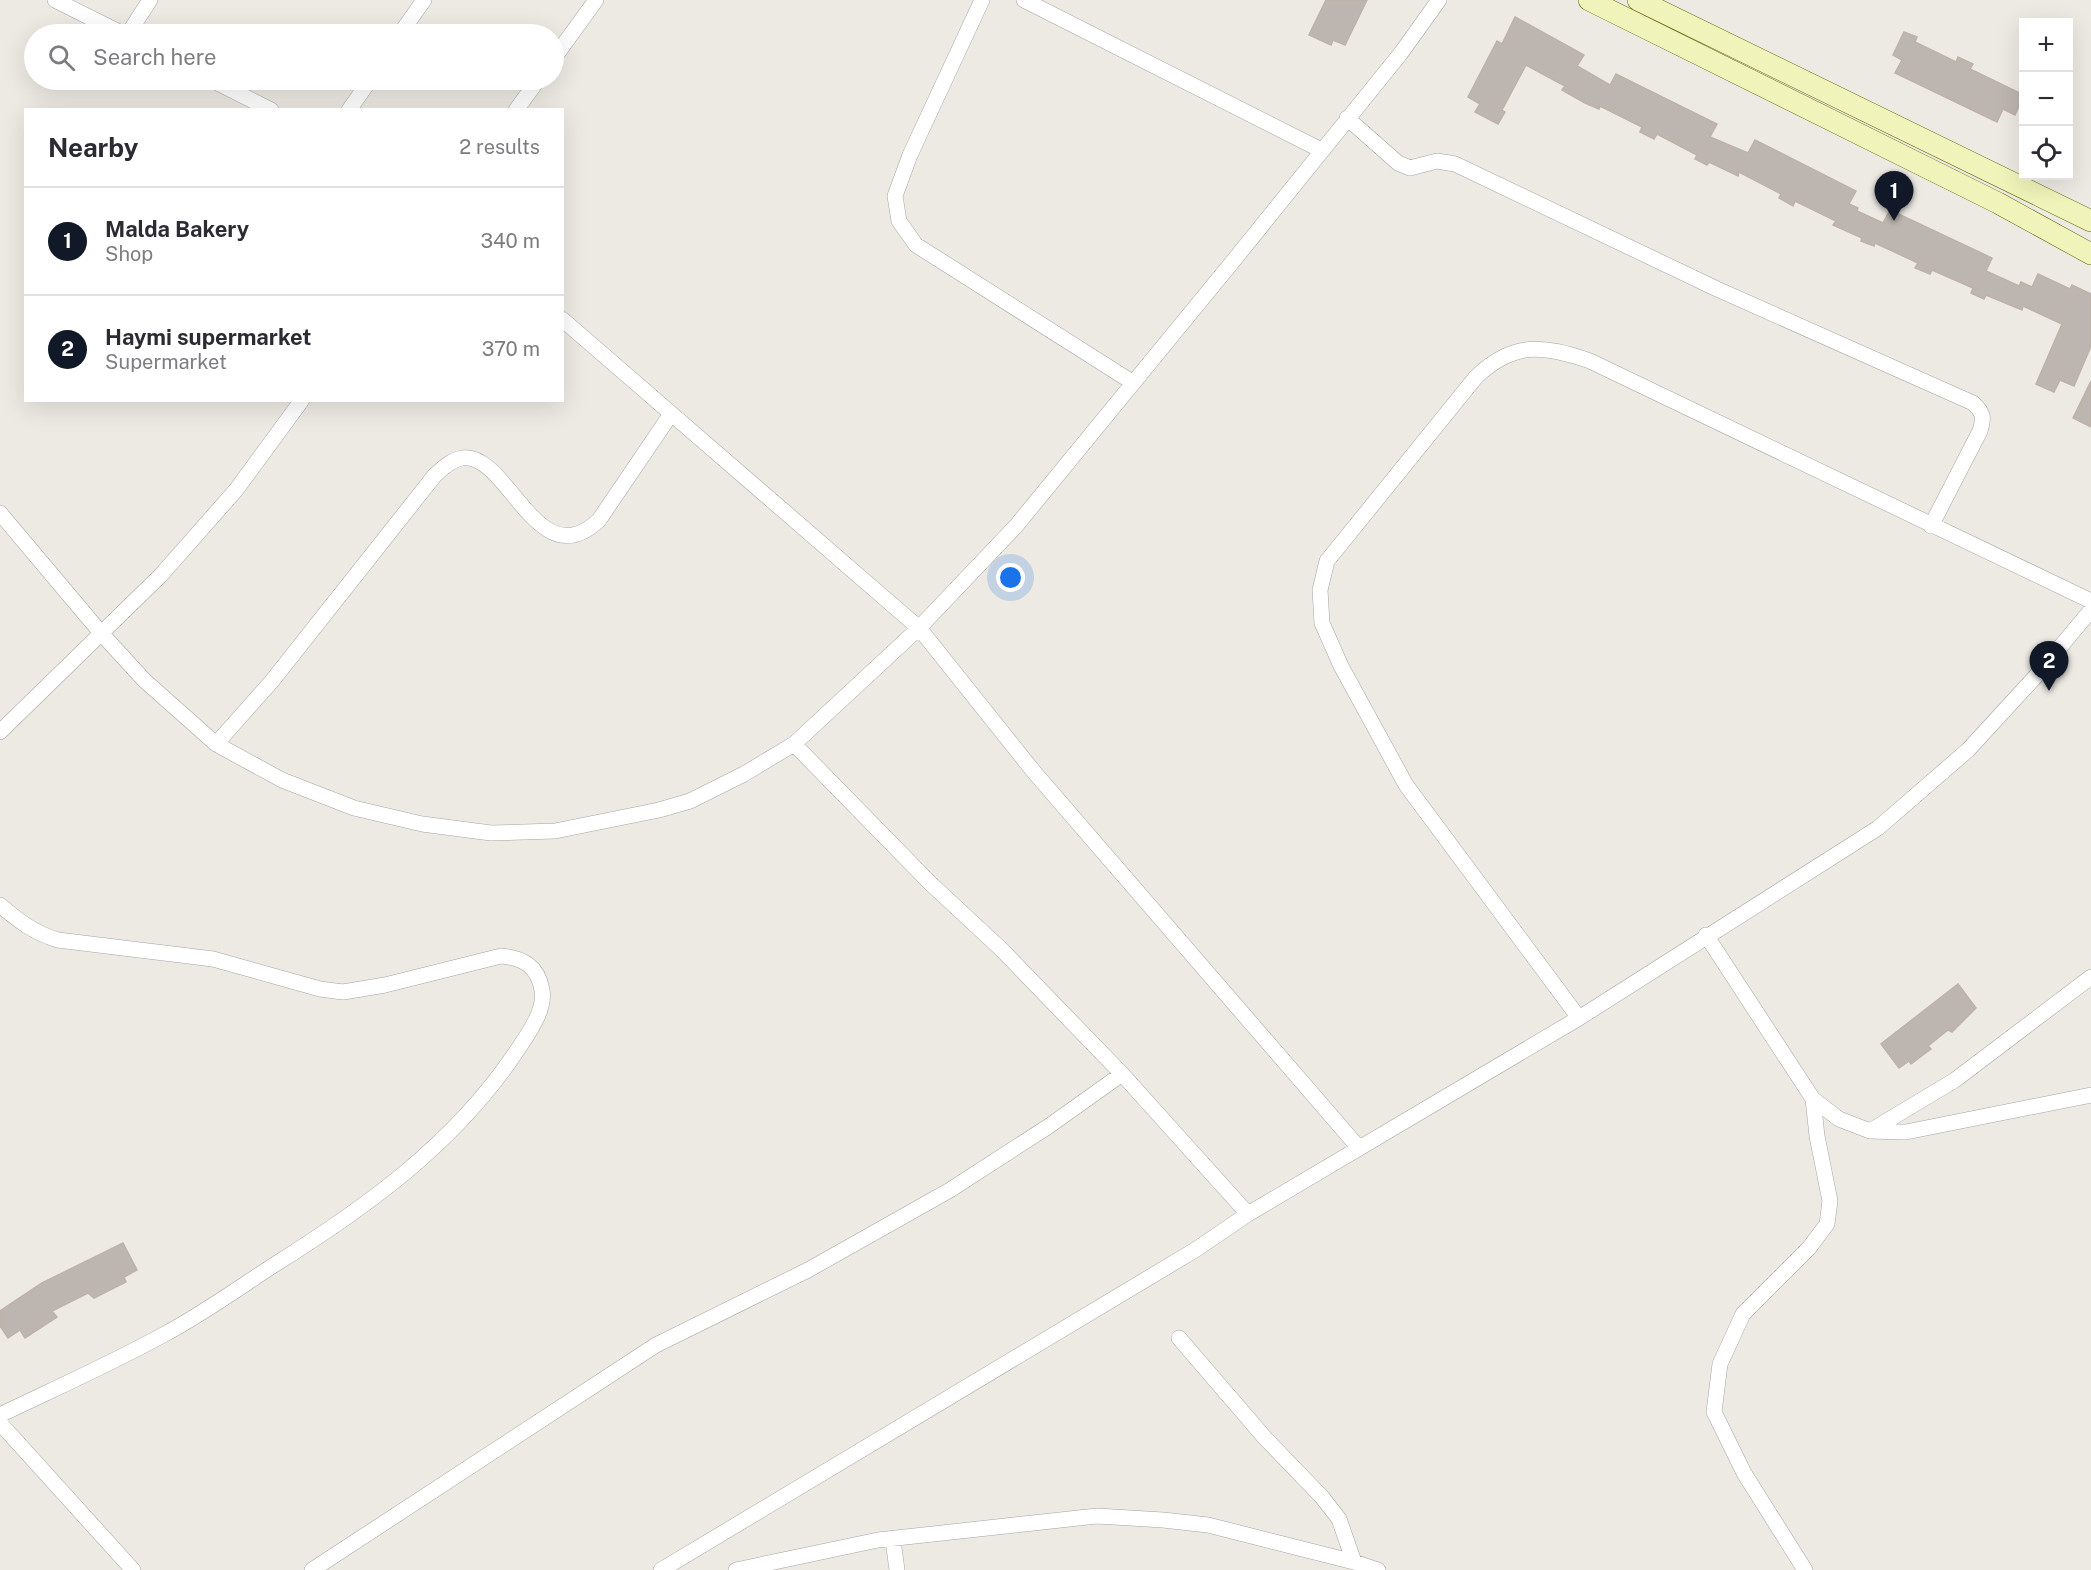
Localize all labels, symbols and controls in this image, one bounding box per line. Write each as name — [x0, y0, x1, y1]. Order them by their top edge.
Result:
map controls — [2019, 18, 2073, 180]
button: + — [2019, 18, 2073, 72]
search box — [24, 24, 564, 90]
icon: search — [45, 41, 78, 74]
text: Search here — [93, 44, 217, 70]
button: − — [2019, 72, 2073, 126]
button: locate — [2019, 126, 2073, 180]
text: Nearby — [48, 132, 138, 163]
text: 2 results — [459, 135, 540, 159]
pin: 1 — [1874, 172, 1914, 221]
text: Malda Bakery — [105, 216, 249, 242]
text: 1 — [63, 229, 72, 253]
text: 340 m — [480, 229, 540, 253]
text: Shop — [105, 242, 153, 266]
text: Haymi supermarket — [105, 324, 312, 350]
text: 2 — [61, 337, 74, 361]
text: 370 m — [482, 337, 540, 361]
text: Supermarket — [105, 350, 227, 374]
your location — [996, 563, 1025, 592]
pin: 2 — [2030, 642, 2068, 691]

